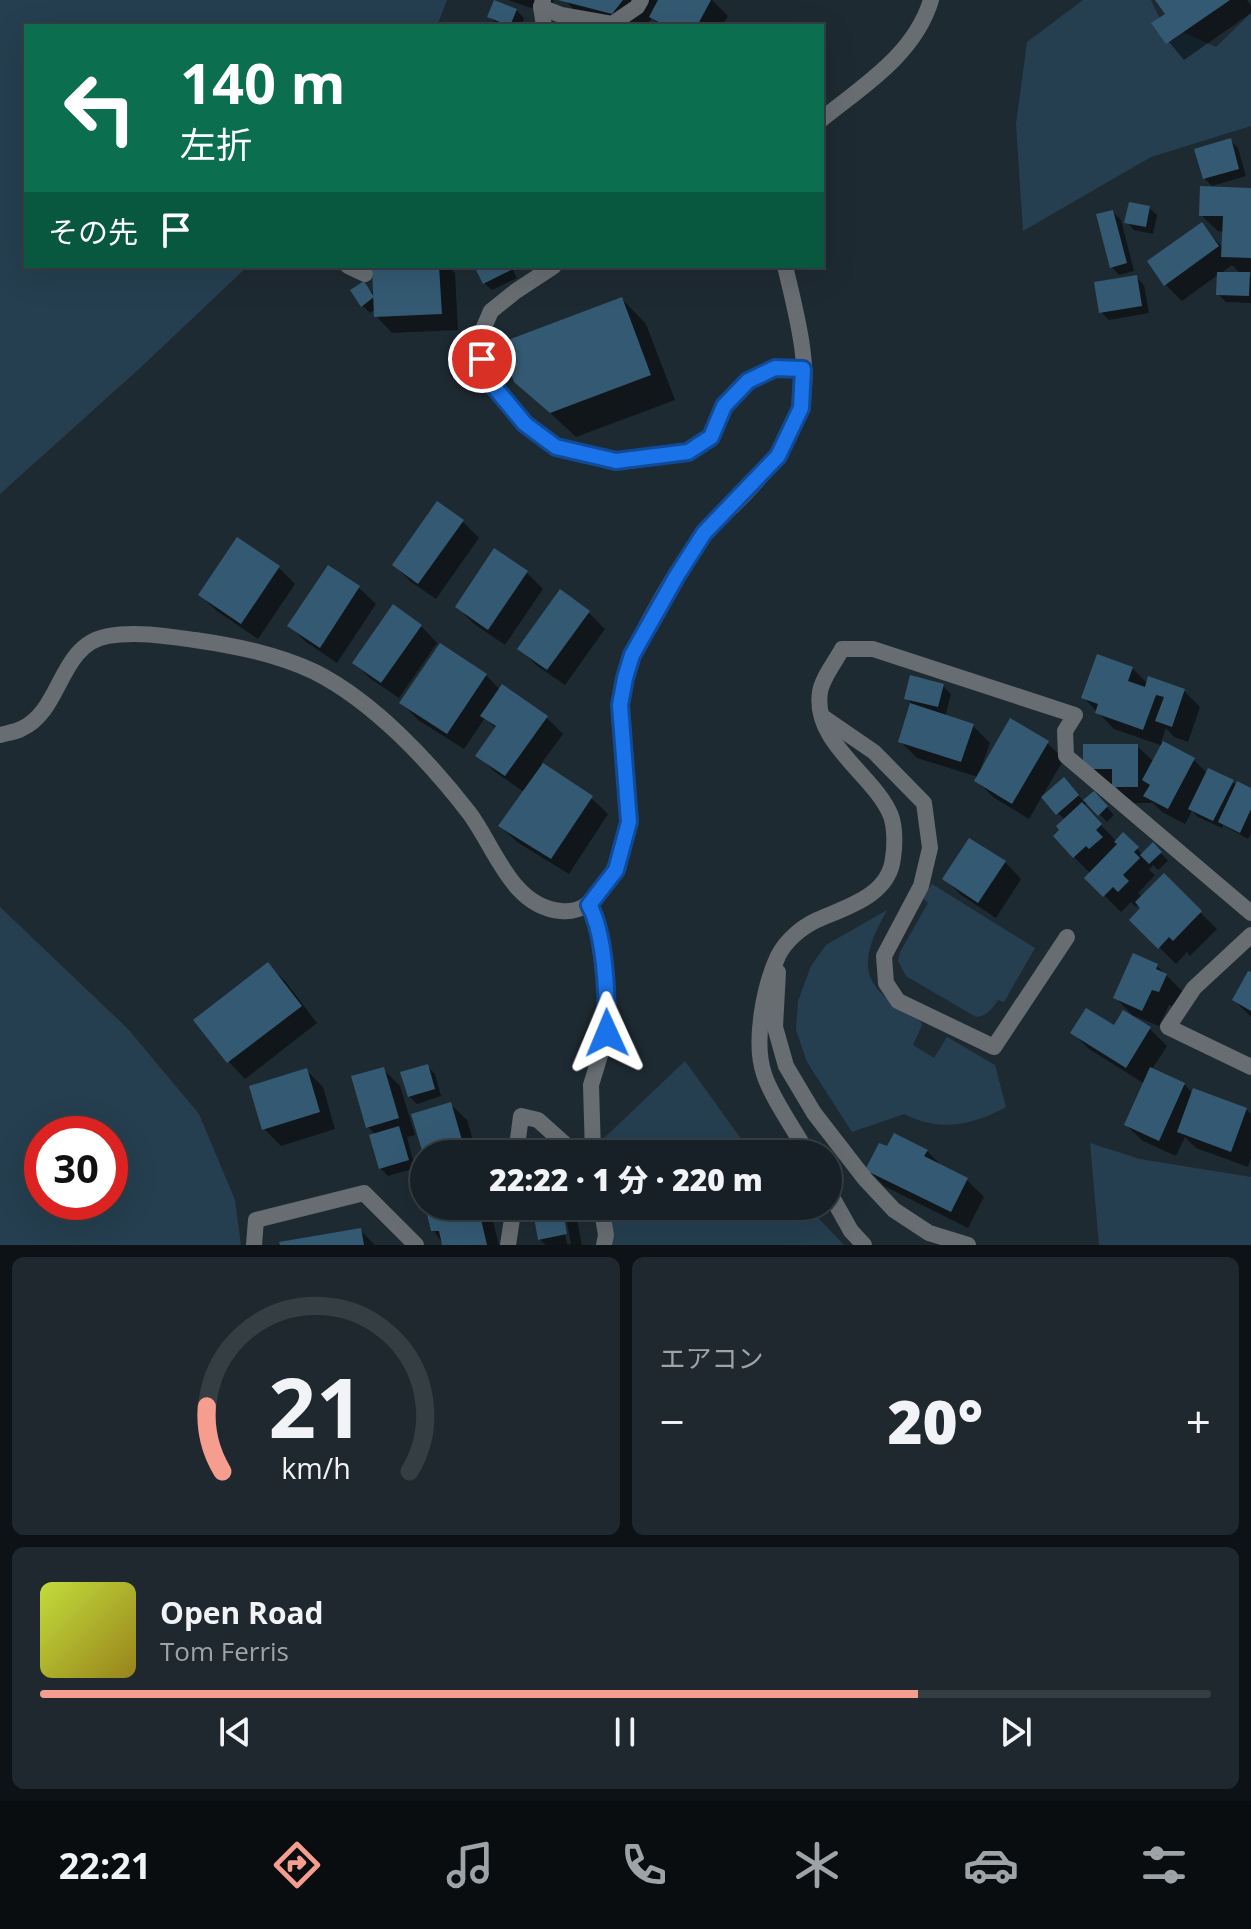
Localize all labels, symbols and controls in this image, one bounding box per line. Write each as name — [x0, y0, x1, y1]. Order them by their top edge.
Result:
text: 140 m — [180, 44, 346, 120]
icon: left — [48, 56, 152, 160]
text: 左折 — [180, 120, 252, 169]
icon: arrive — [154, 208, 198, 252]
text: その先 — [48, 211, 138, 252]
pin — [448, 325, 516, 393]
icon: arrive — [460, 337, 504, 381]
position arrow — [565, 991, 649, 1075]
speed limit sign: 30 — [24, 1116, 128, 1220]
text: 22:22 · 1 分 · 220 m — [489, 1159, 763, 1200]
text: エアコン — [660, 1340, 764, 1376]
text: 21 — [268, 1349, 363, 1462]
text: 20° — [887, 1380, 983, 1462]
text: − — [660, 1391, 685, 1451]
text: + — [1186, 1391, 1211, 1451]
text: km/h — [281, 1448, 350, 1487]
text: Open Road — [160, 1592, 324, 1633]
text: Tom Ferris — [160, 1633, 289, 1669]
icon: previous — [213, 1710, 257, 1754]
icon: pause — [603, 1710, 647, 1754]
icon: next — [994, 1710, 1038, 1754]
icon: directions — [269, 1837, 325, 1893]
icon: music — [442, 1837, 498, 1893]
icon: phone — [616, 1837, 672, 1893]
icon: climate — [789, 1837, 845, 1893]
icon: car — [963, 1837, 1019, 1893]
icon: filters — [1136, 1837, 1192, 1893]
text: 22:21 — [59, 1841, 151, 1890]

